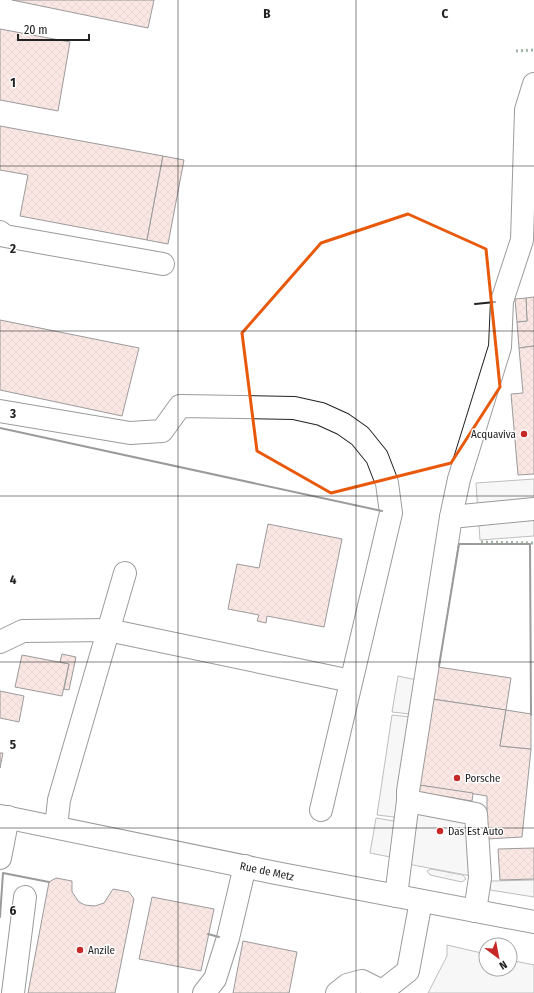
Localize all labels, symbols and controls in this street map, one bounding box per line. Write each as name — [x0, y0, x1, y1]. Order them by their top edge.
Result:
text: B — [263, 6, 271, 21]
text: C — [442, 6, 449, 21]
scale bar — [18, 16, 89, 42]
text: 20 m — [24, 23, 48, 37]
text: 1 — [10, 75, 16, 90]
text: 2 — [9, 241, 16, 256]
text: 3 — [9, 406, 16, 421]
place label: Acquaviva — [471, 428, 516, 441]
marker: Acquaviva — [519, 429, 529, 439]
text: 4 — [10, 572, 17, 587]
text: 5 — [10, 737, 16, 752]
place label: Porsche — [465, 772, 501, 785]
marker: Porsche — [452, 773, 462, 783]
place label: Das Est Auto — [448, 825, 504, 838]
marker: Das Est Auto — [435, 826, 445, 836]
street label: Rue de Metz — [239, 859, 296, 884]
text: 6 — [10, 903, 17, 918]
north arrow — [478, 937, 518, 977]
place label: Anzile — [88, 944, 115, 957]
marker: Anzile — [75, 945, 85, 955]
text: N — [497, 958, 509, 972]

